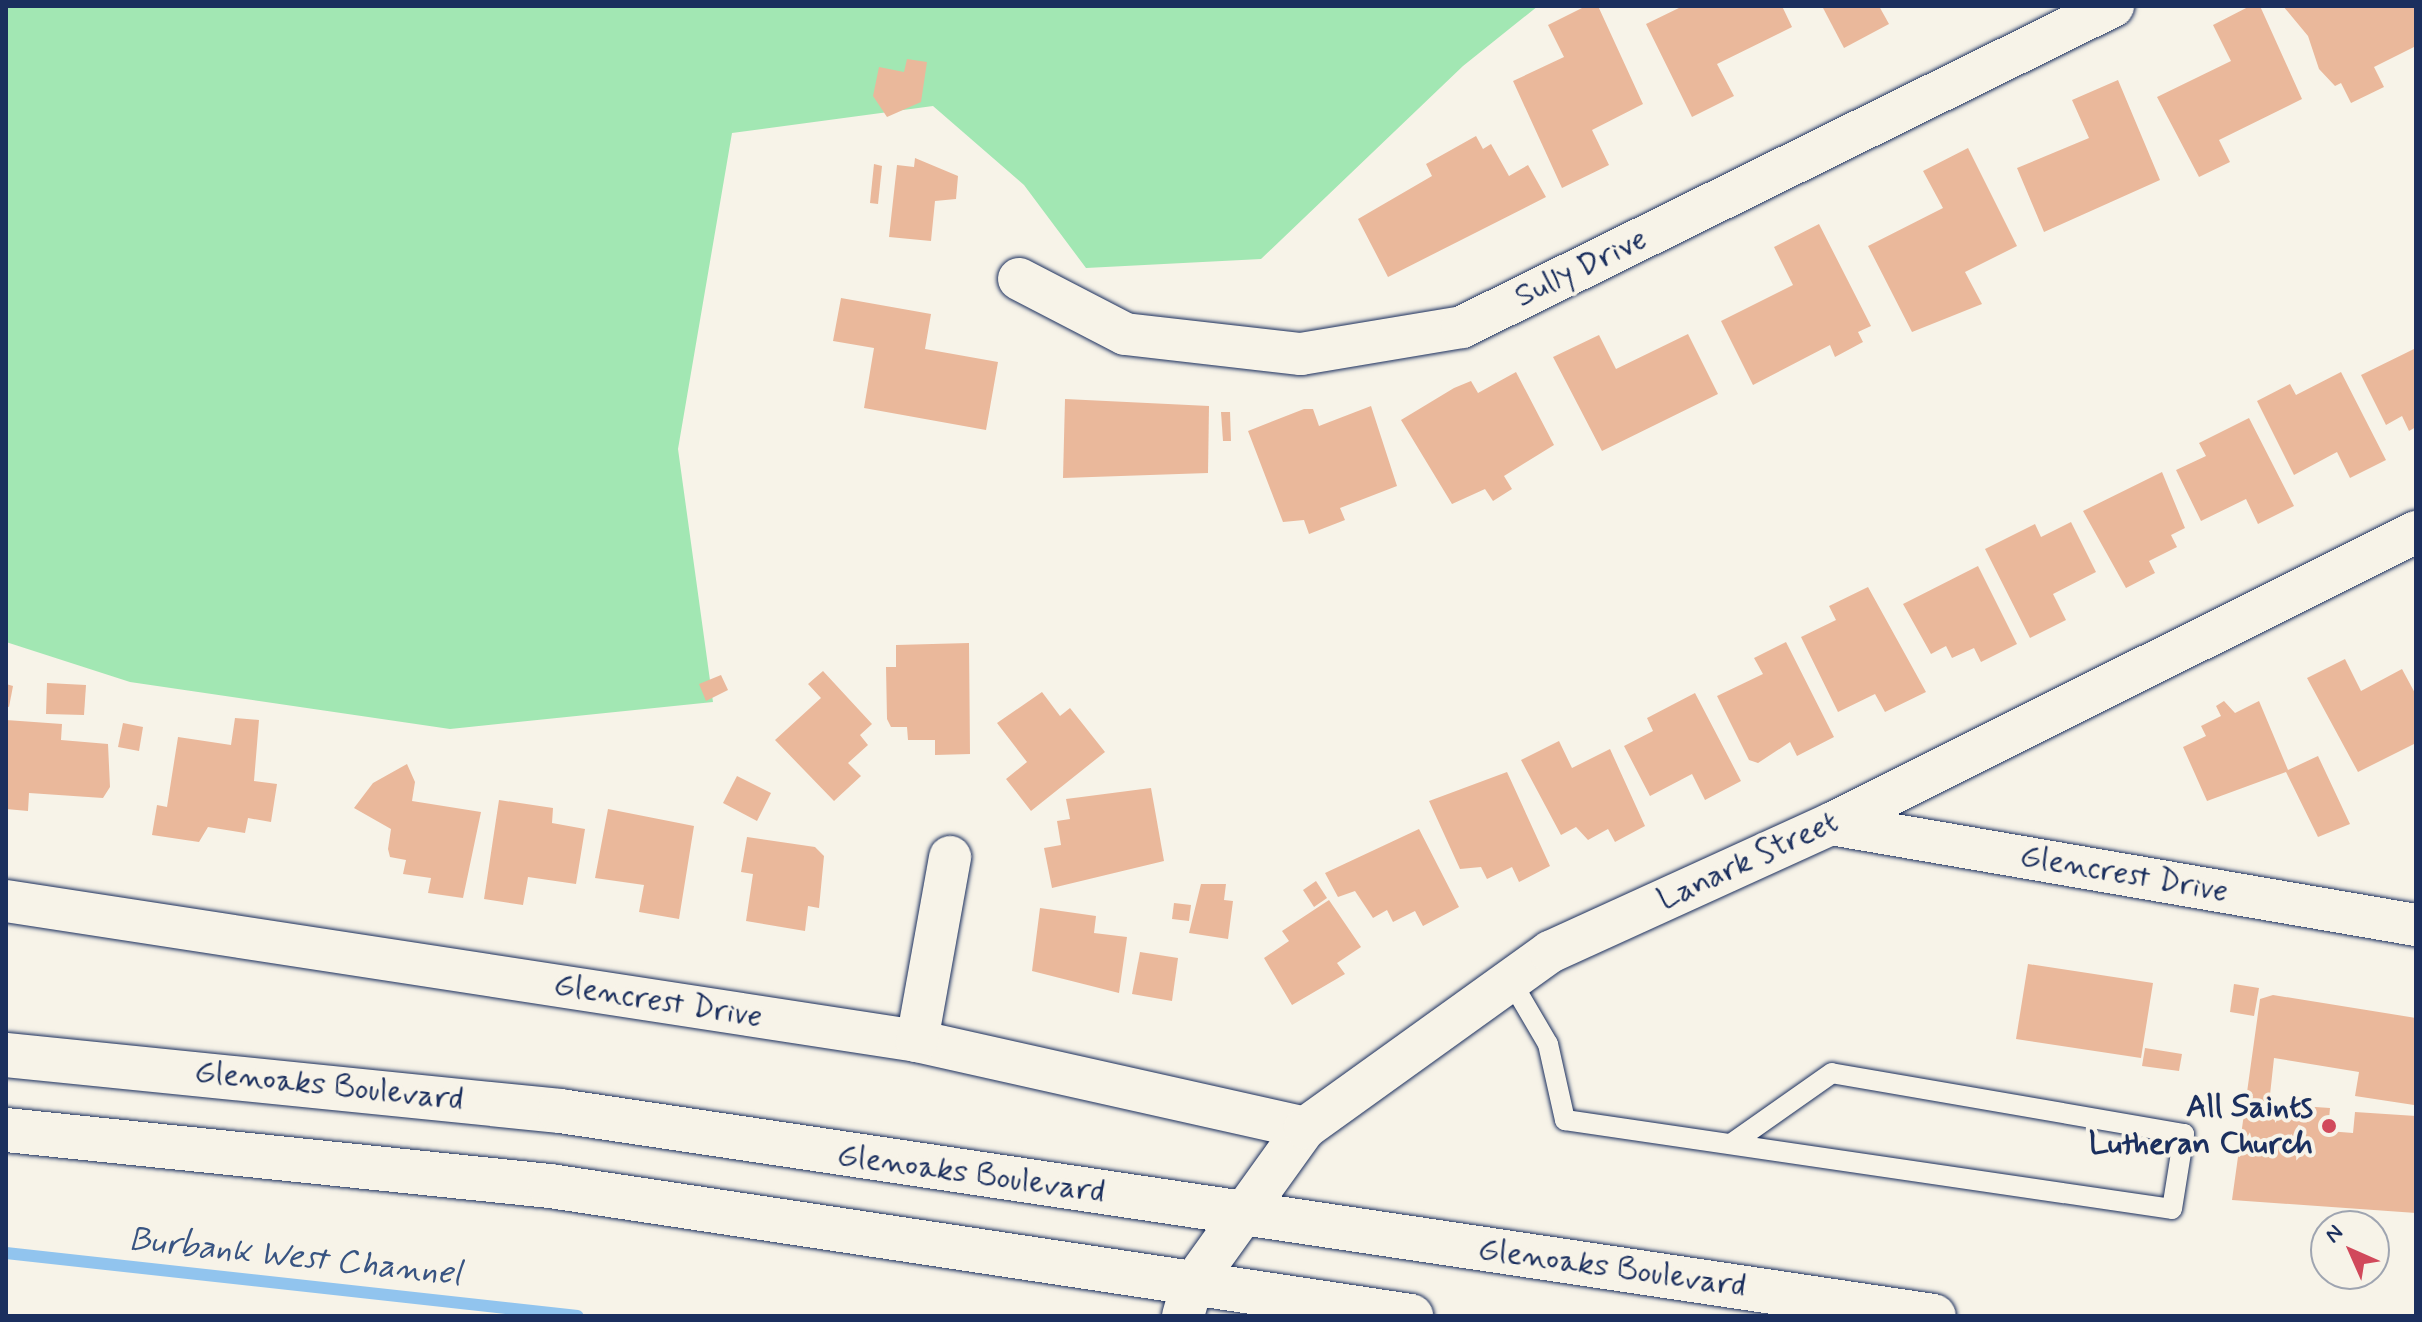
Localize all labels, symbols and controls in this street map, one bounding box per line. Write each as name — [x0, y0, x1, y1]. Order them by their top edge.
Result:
street label: Sully Drive — [1509, 220, 1653, 316]
street label: Lanark Street — [1649, 801, 1847, 921]
street label: Glencrest Drive — [2017, 837, 2231, 911]
street label: Glencrest Drive — [551, 966, 765, 1036]
street label: Glenoaks Boulevard — [194, 1053, 464, 1119]
place label: All Saints Lutheran Church — [2081, 1089, 2313, 1164]
marker: All Saints Lutheran Church — [2320, 1117, 2338, 1135]
street label: Glenoaks Boulevard — [836, 1136, 1106, 1212]
north arrow — [2310, 1210, 2390, 1290]
water label: Burbank West Channel — [125, 1219, 465, 1295]
text: N — [2319, 1219, 2350, 1250]
street label: Glenoaks Boulevard — [1477, 1230, 1747, 1306]

